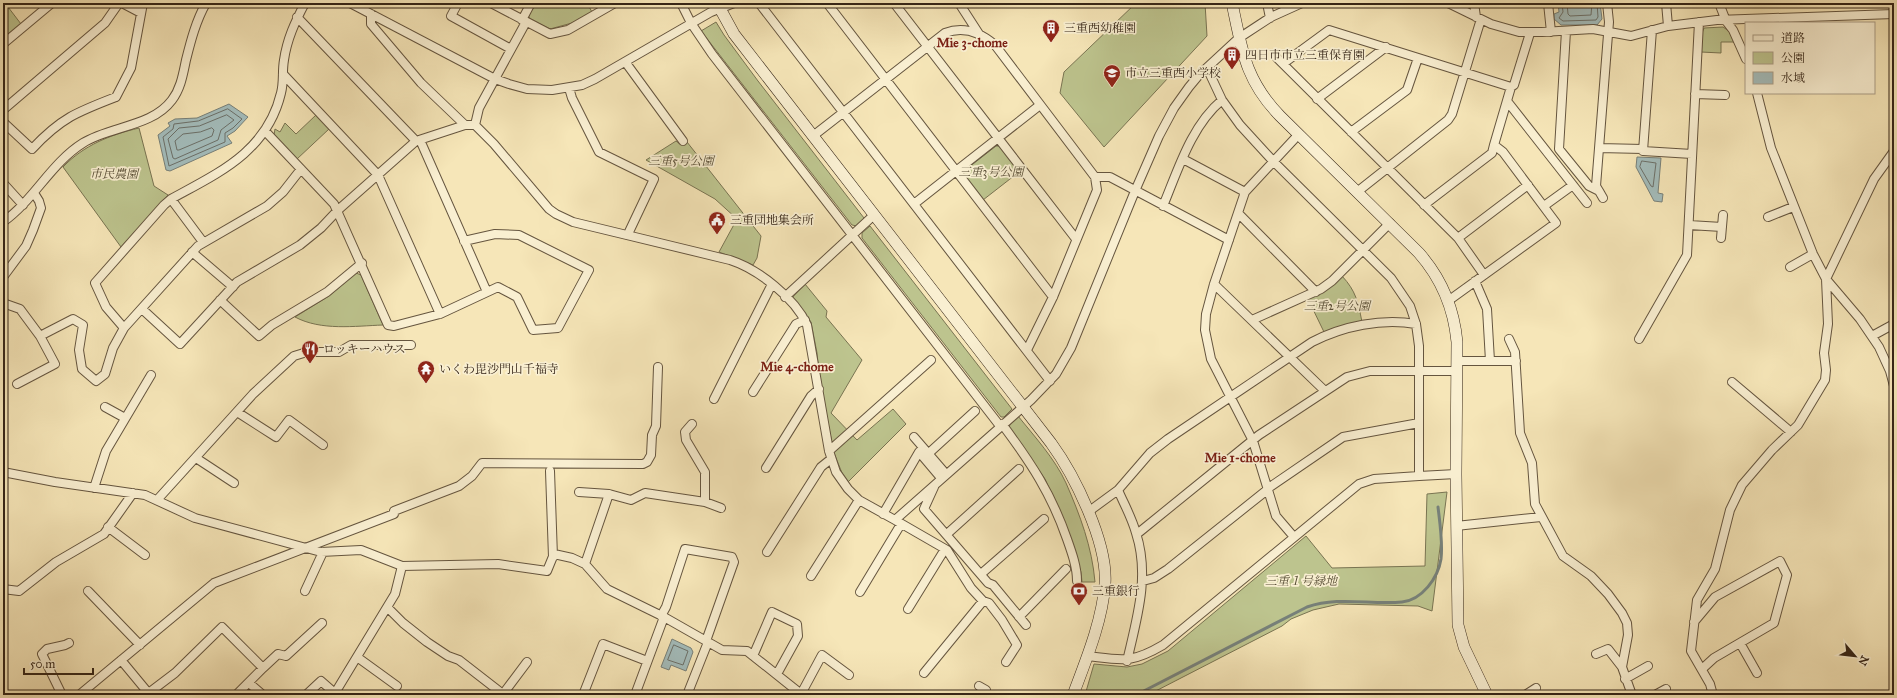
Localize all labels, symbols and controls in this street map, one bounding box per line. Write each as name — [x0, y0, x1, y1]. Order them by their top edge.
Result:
building icon: 三重西幼稚園 — [1041, 18, 1061, 43]
place label: 三重西幼稚園 — [1064, 21, 1136, 35]
legend — [1745, 22, 1875, 94]
text: 道路 — [1781, 31, 1805, 45]
district label: Mie 3-chome — [936, 35, 1008, 51]
building icon: 四日市市立三重保育園 — [1222, 45, 1242, 70]
place label: 四日市市立三重保育園 — [1245, 48, 1365, 62]
text: 公園 — [1781, 51, 1805, 65]
school or university icon: 市立三重西小学校 — [1102, 63, 1122, 88]
place label: 市立三重西小学校 — [1125, 66, 1221, 80]
text: 水域 — [1781, 71, 1805, 85]
park label: 三重5号公園 — [648, 154, 716, 168]
park label: 三重3号公園 — [959, 165, 1025, 179]
park label: 市民農園 — [90, 167, 140, 181]
public building icon: 三重団地集会所 — [707, 210, 727, 235]
place label: 三重団地集会所 — [730, 213, 814, 227]
park label: 三重2号公園 — [1304, 299, 1372, 313]
restaurant icon: ロッキーハウス — [300, 339, 320, 364]
place label: ロッキーハウス — [323, 342, 406, 356]
temple icon: いくわ毘沙門山千福寺 — [416, 359, 436, 384]
district label: Mie 4-chome — [760, 359, 834, 375]
place label: いくわ毘沙門山千福寺 — [439, 362, 559, 376]
district label: Mie 1-chome — [1204, 450, 1276, 466]
park label: 三重１号緑地 — [1265, 574, 1339, 588]
bank icon: 三重銀行 — [1069, 581, 1089, 606]
place label: 三重銀行 — [1092, 584, 1140, 598]
north arrow — [1835, 636, 1875, 676]
scale bar — [24, 650, 93, 676]
text: N — [1855, 653, 1871, 668]
text: 50 m — [30, 657, 55, 671]

